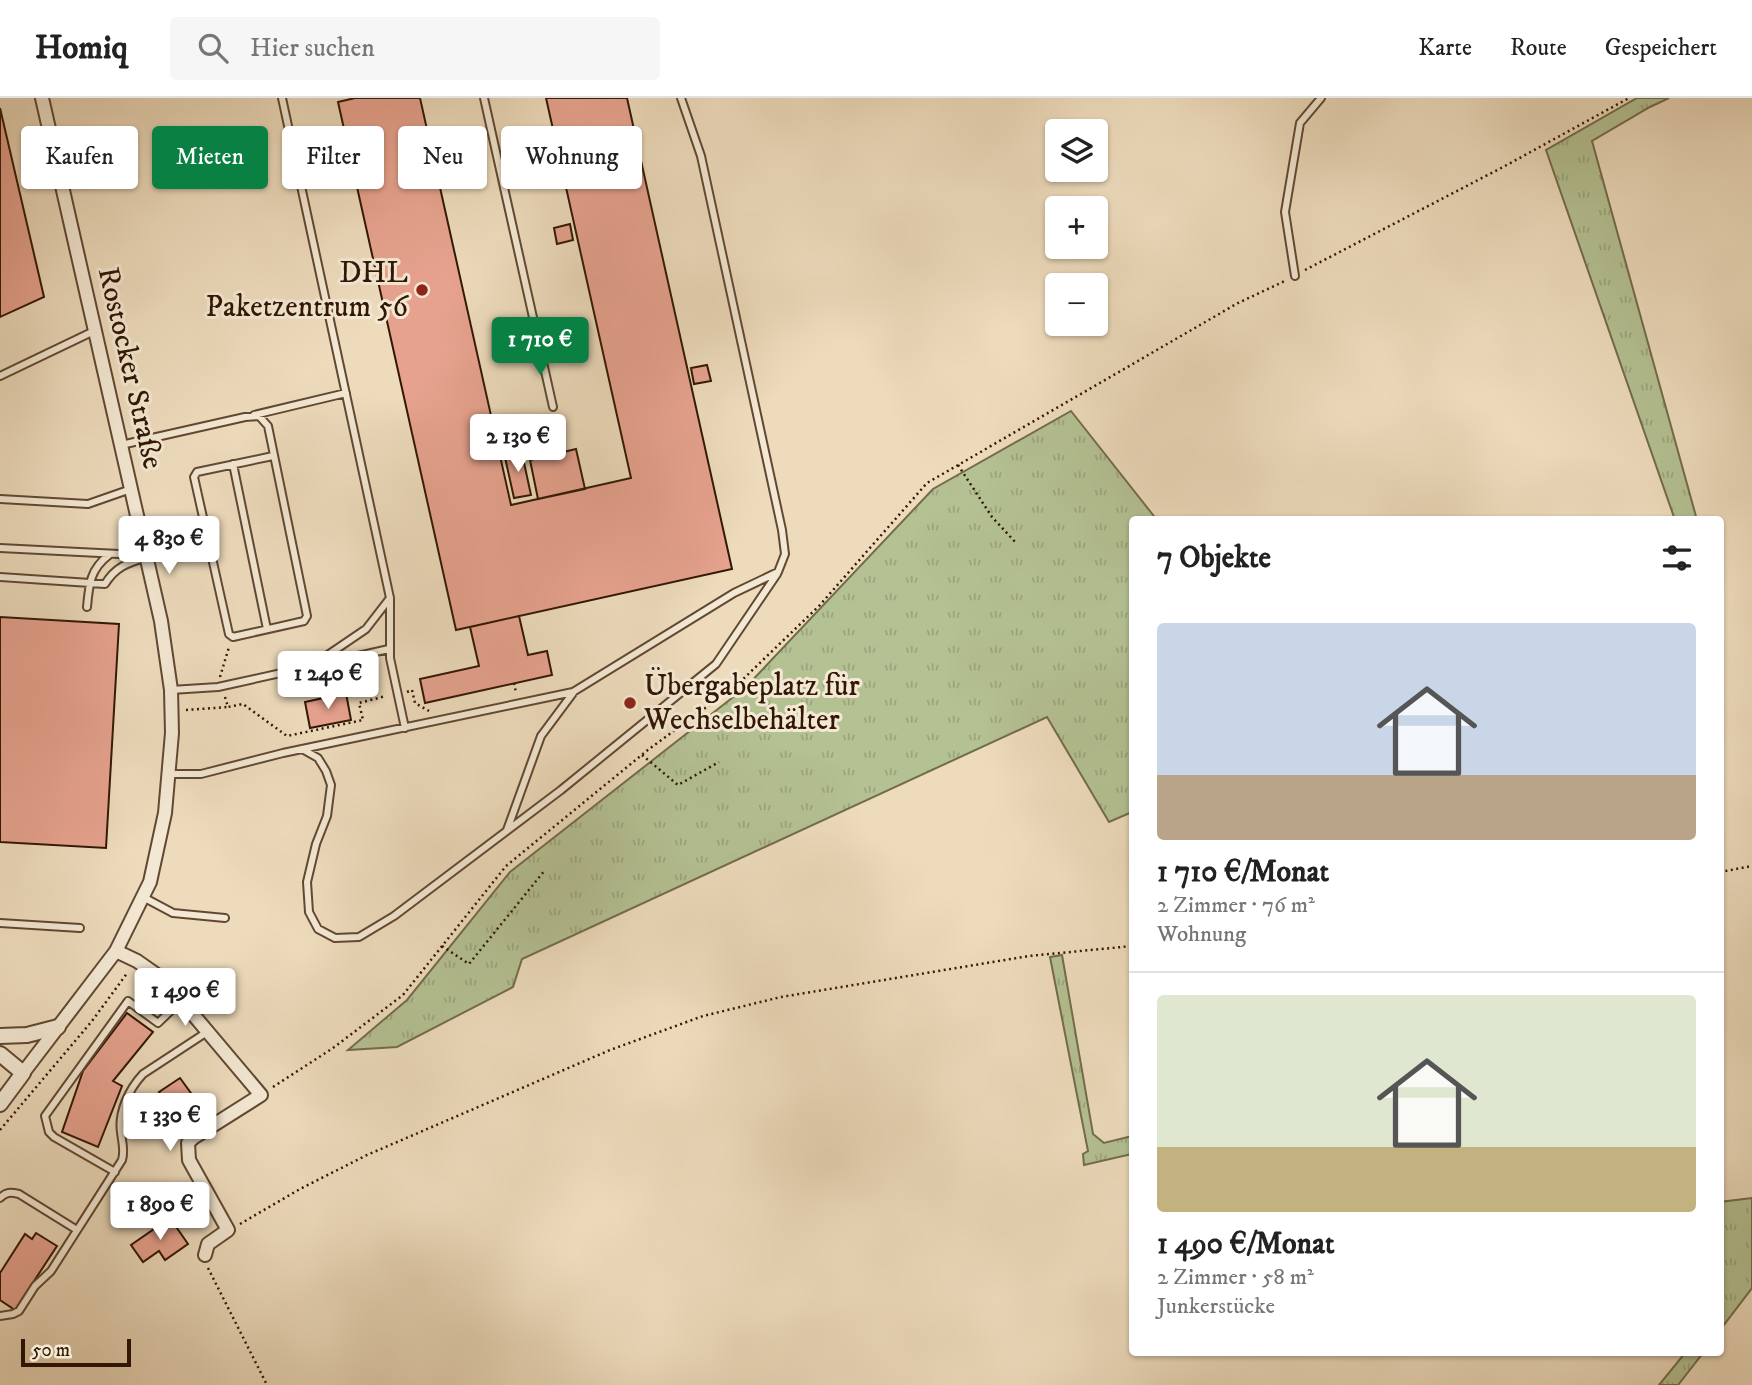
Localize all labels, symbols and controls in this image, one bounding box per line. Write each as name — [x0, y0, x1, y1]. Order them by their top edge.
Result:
search box — [170, 17, 660, 80]
text: Homiq — [35, 28, 128, 69]
icon: search — [194, 29, 232, 67]
text: Hier suchen — [250, 32, 375, 65]
text: Karte — [1418, 33, 1472, 63]
text: Route — [1510, 33, 1567, 63]
text: Gespeichert — [1605, 33, 1717, 63]
map controls — [1045, 119, 1108, 336]
button: layers — [1045, 119, 1108, 182]
chip: Kaufen — [21, 126, 138, 189]
chip: Mieten — [152, 126, 268, 189]
chip: Filter — [282, 126, 384, 189]
chip: Neu — [398, 126, 487, 189]
chip: Wohnung — [501, 126, 642, 189]
button: + — [1045, 196, 1108, 259]
place label: DHL Paketzentrum 56 — [206, 255, 409, 326]
street label: Rostocker Straße — [89, 263, 171, 473]
button: − — [1045, 273, 1108, 336]
marker: DHL Paketzentrum 56 — [414, 282, 430, 298]
pin: 1 710 € — [475, 317, 605, 377]
text: 1 710 € — [508, 325, 572, 354]
pin: 2 130 € — [453, 414, 583, 474]
text: 2 130 € — [486, 422, 550, 451]
pin: 4 830 € — [104, 517, 234, 576]
text: 4 830 € — [134, 524, 204, 553]
icon: filters — [1658, 539, 1696, 577]
text: 7 Objekte — [1157, 540, 1271, 577]
pin: 1 240 € — [263, 652, 393, 711]
text: 1 240 € — [294, 659, 362, 688]
place label: Übergabeplatz für Wechselbehälter — [643, 666, 860, 739]
icon: home — [1364, 668, 1490, 794]
marker: Übergabeplatz für Wechselbehälter — [622, 695, 638, 711]
text: 1 710 €/Monat — [1157, 854, 1329, 891]
text: 2 Zimmer · 76 m² — [1157, 891, 1315, 920]
text: Wohnung — [1157, 920, 1246, 949]
pin: 1 490 € — [120, 968, 250, 1028]
text: 1 490 € — [151, 976, 219, 1005]
icon: home — [1364, 1040, 1490, 1166]
pin: 1 330 € — [105, 1094, 235, 1153]
text: 1 330 € — [139, 1101, 201, 1130]
pin: 1 890 € — [95, 1182, 225, 1242]
text: 1 890 € — [126, 1190, 194, 1219]
text: 1 490 €/Monat — [1157, 1226, 1335, 1263]
text: 2 Zimmer · 58 m² — [1157, 1263, 1314, 1292]
text: Junkerstücke — [1157, 1292, 1275, 1321]
scale bar — [21, 1336, 131, 1368]
text: 50 m — [32, 1339, 70, 1362]

